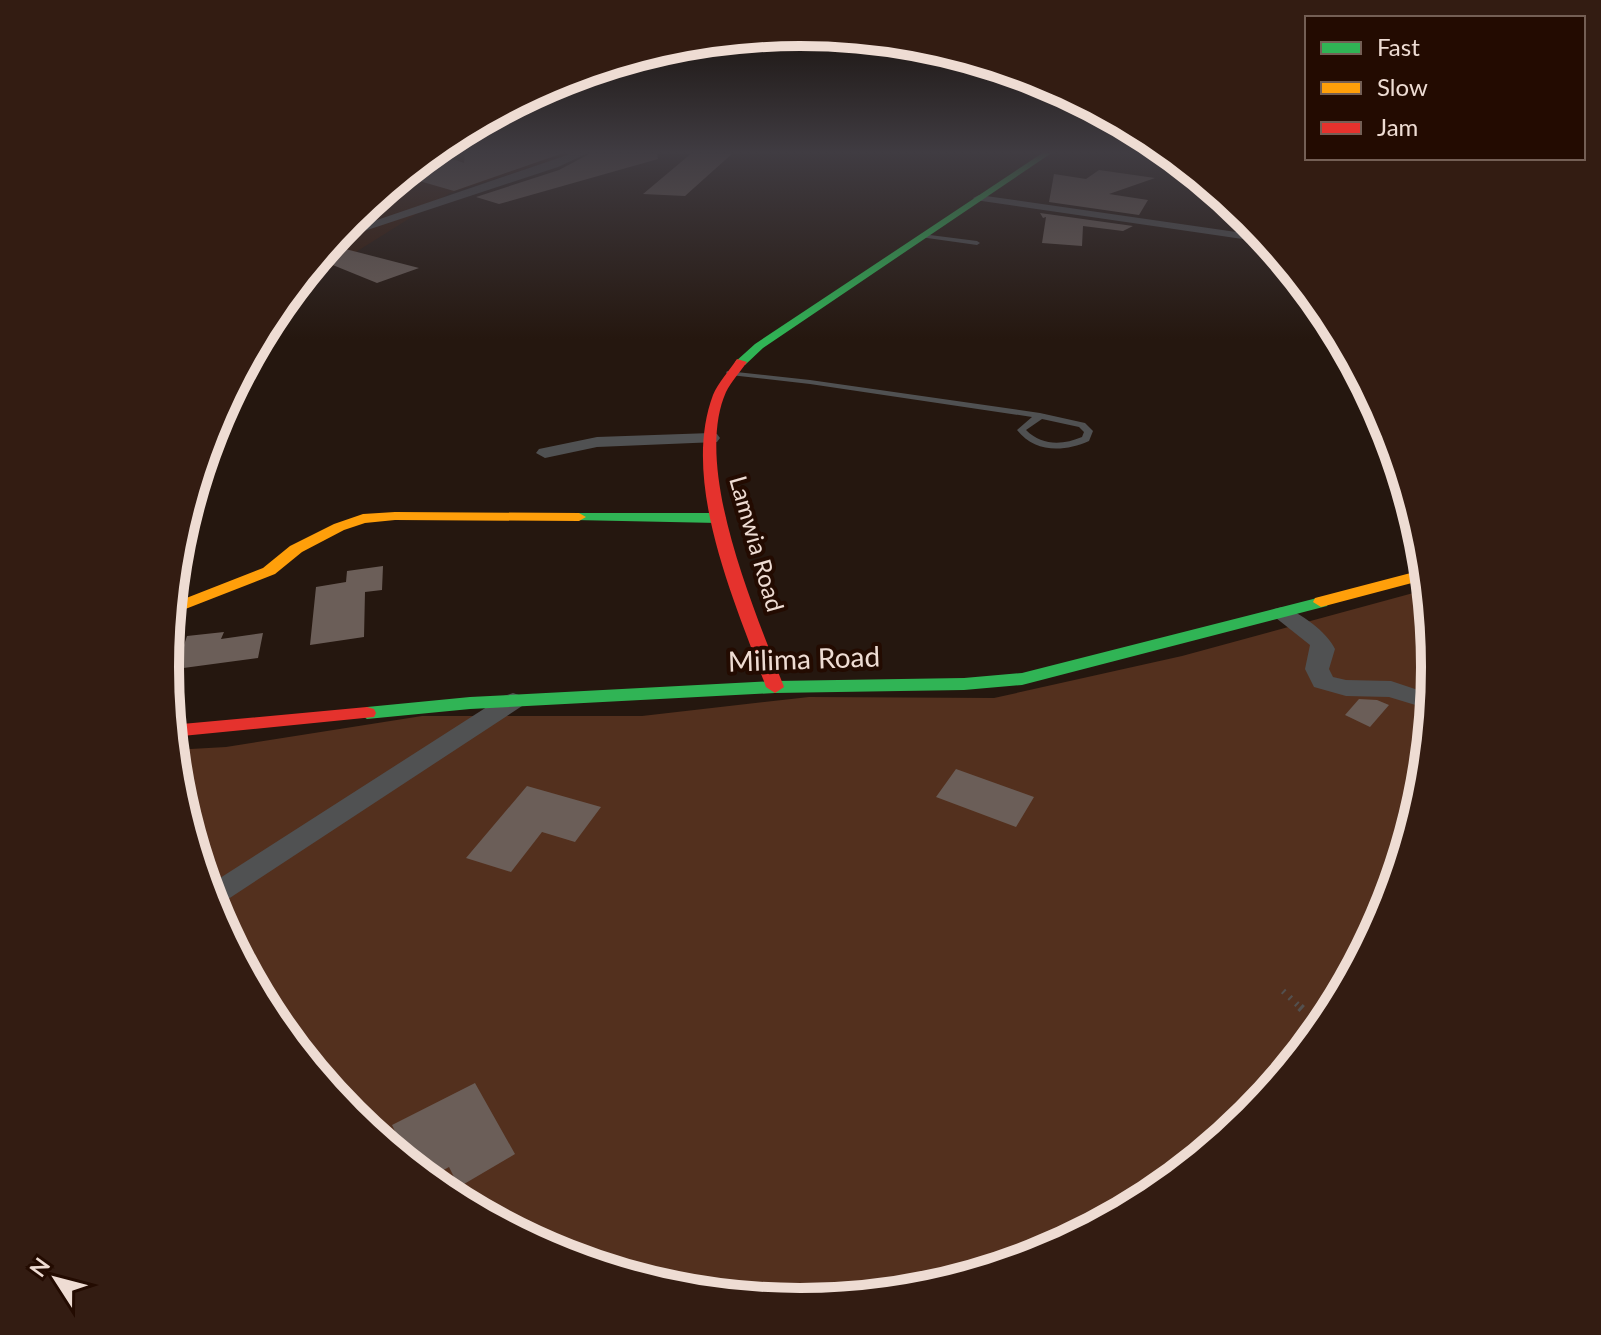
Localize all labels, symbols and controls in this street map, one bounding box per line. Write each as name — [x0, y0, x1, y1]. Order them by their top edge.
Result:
legend — [1305, 16, 1585, 160]
text: Fast — [1377, 32, 1420, 61]
text: Slow — [1377, 72, 1428, 101]
text: Jam — [1377, 112, 1418, 141]
street label: Lamwia Road — [724, 472, 791, 615]
street label: Milima Road — [727, 638, 881, 678]
north arrow — [16, 1239, 96, 1319]
text: N — [24, 1252, 55, 1282]

